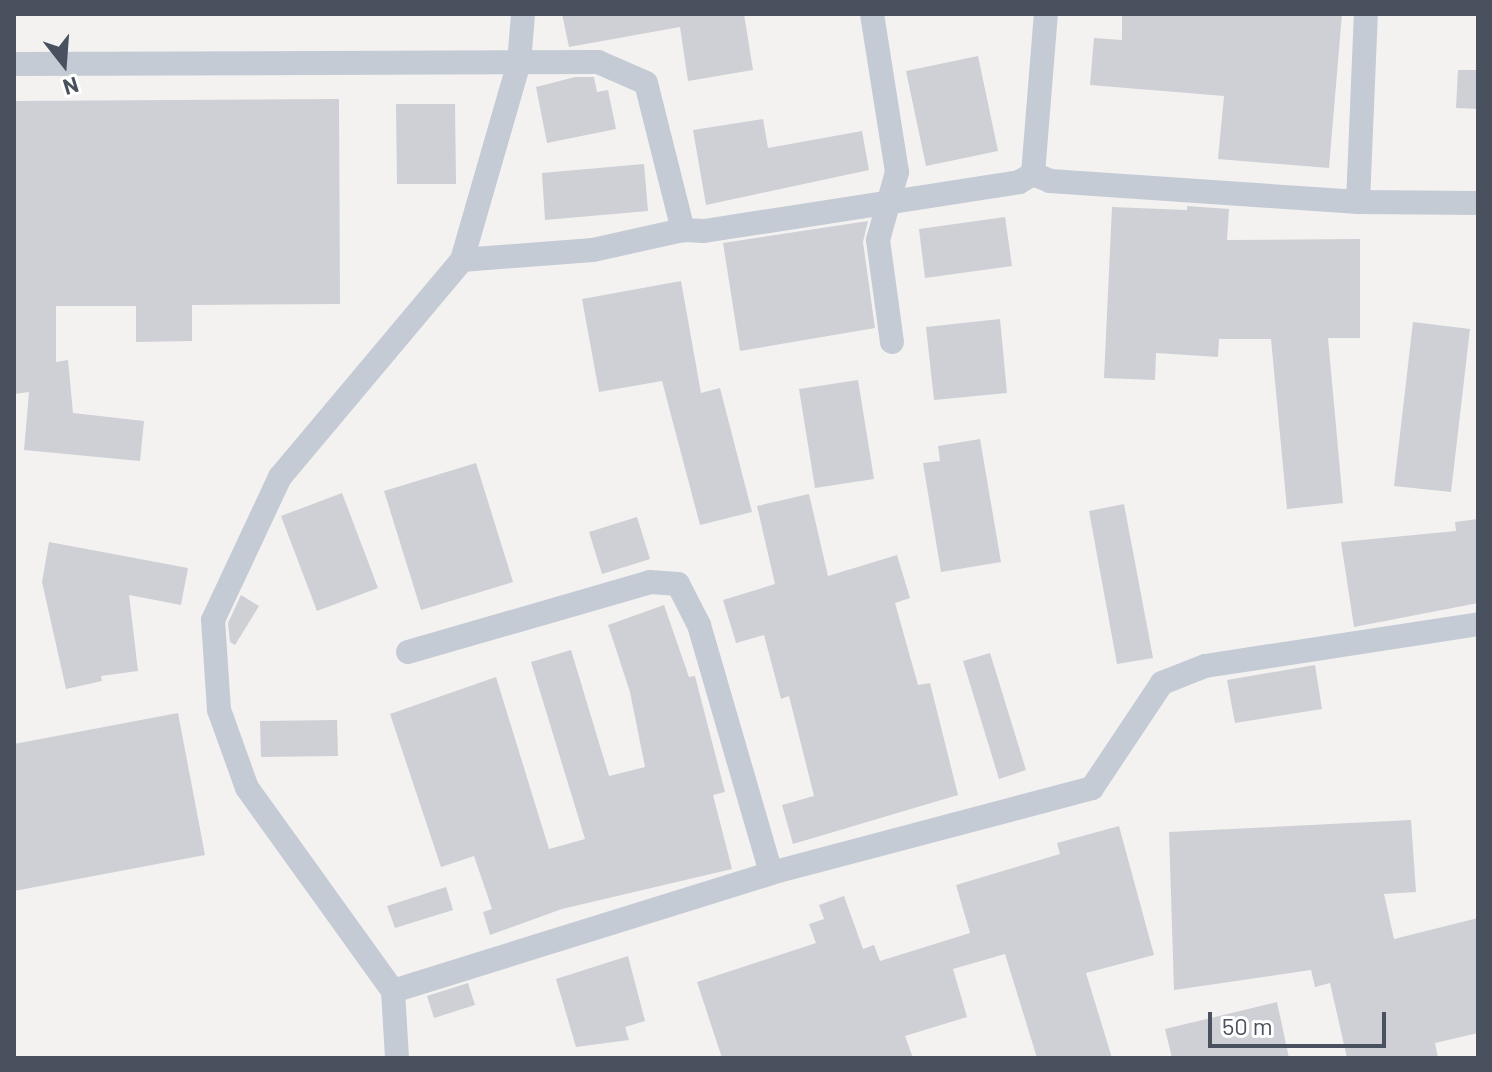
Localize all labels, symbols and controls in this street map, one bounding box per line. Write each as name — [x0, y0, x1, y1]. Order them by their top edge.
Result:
north arrow — [24, 24, 104, 104]
text: N — [60, 72, 82, 102]
scale bar — [1212, 996, 1390, 1046]
text: 50 m — [1222, 1011, 1273, 1040]

